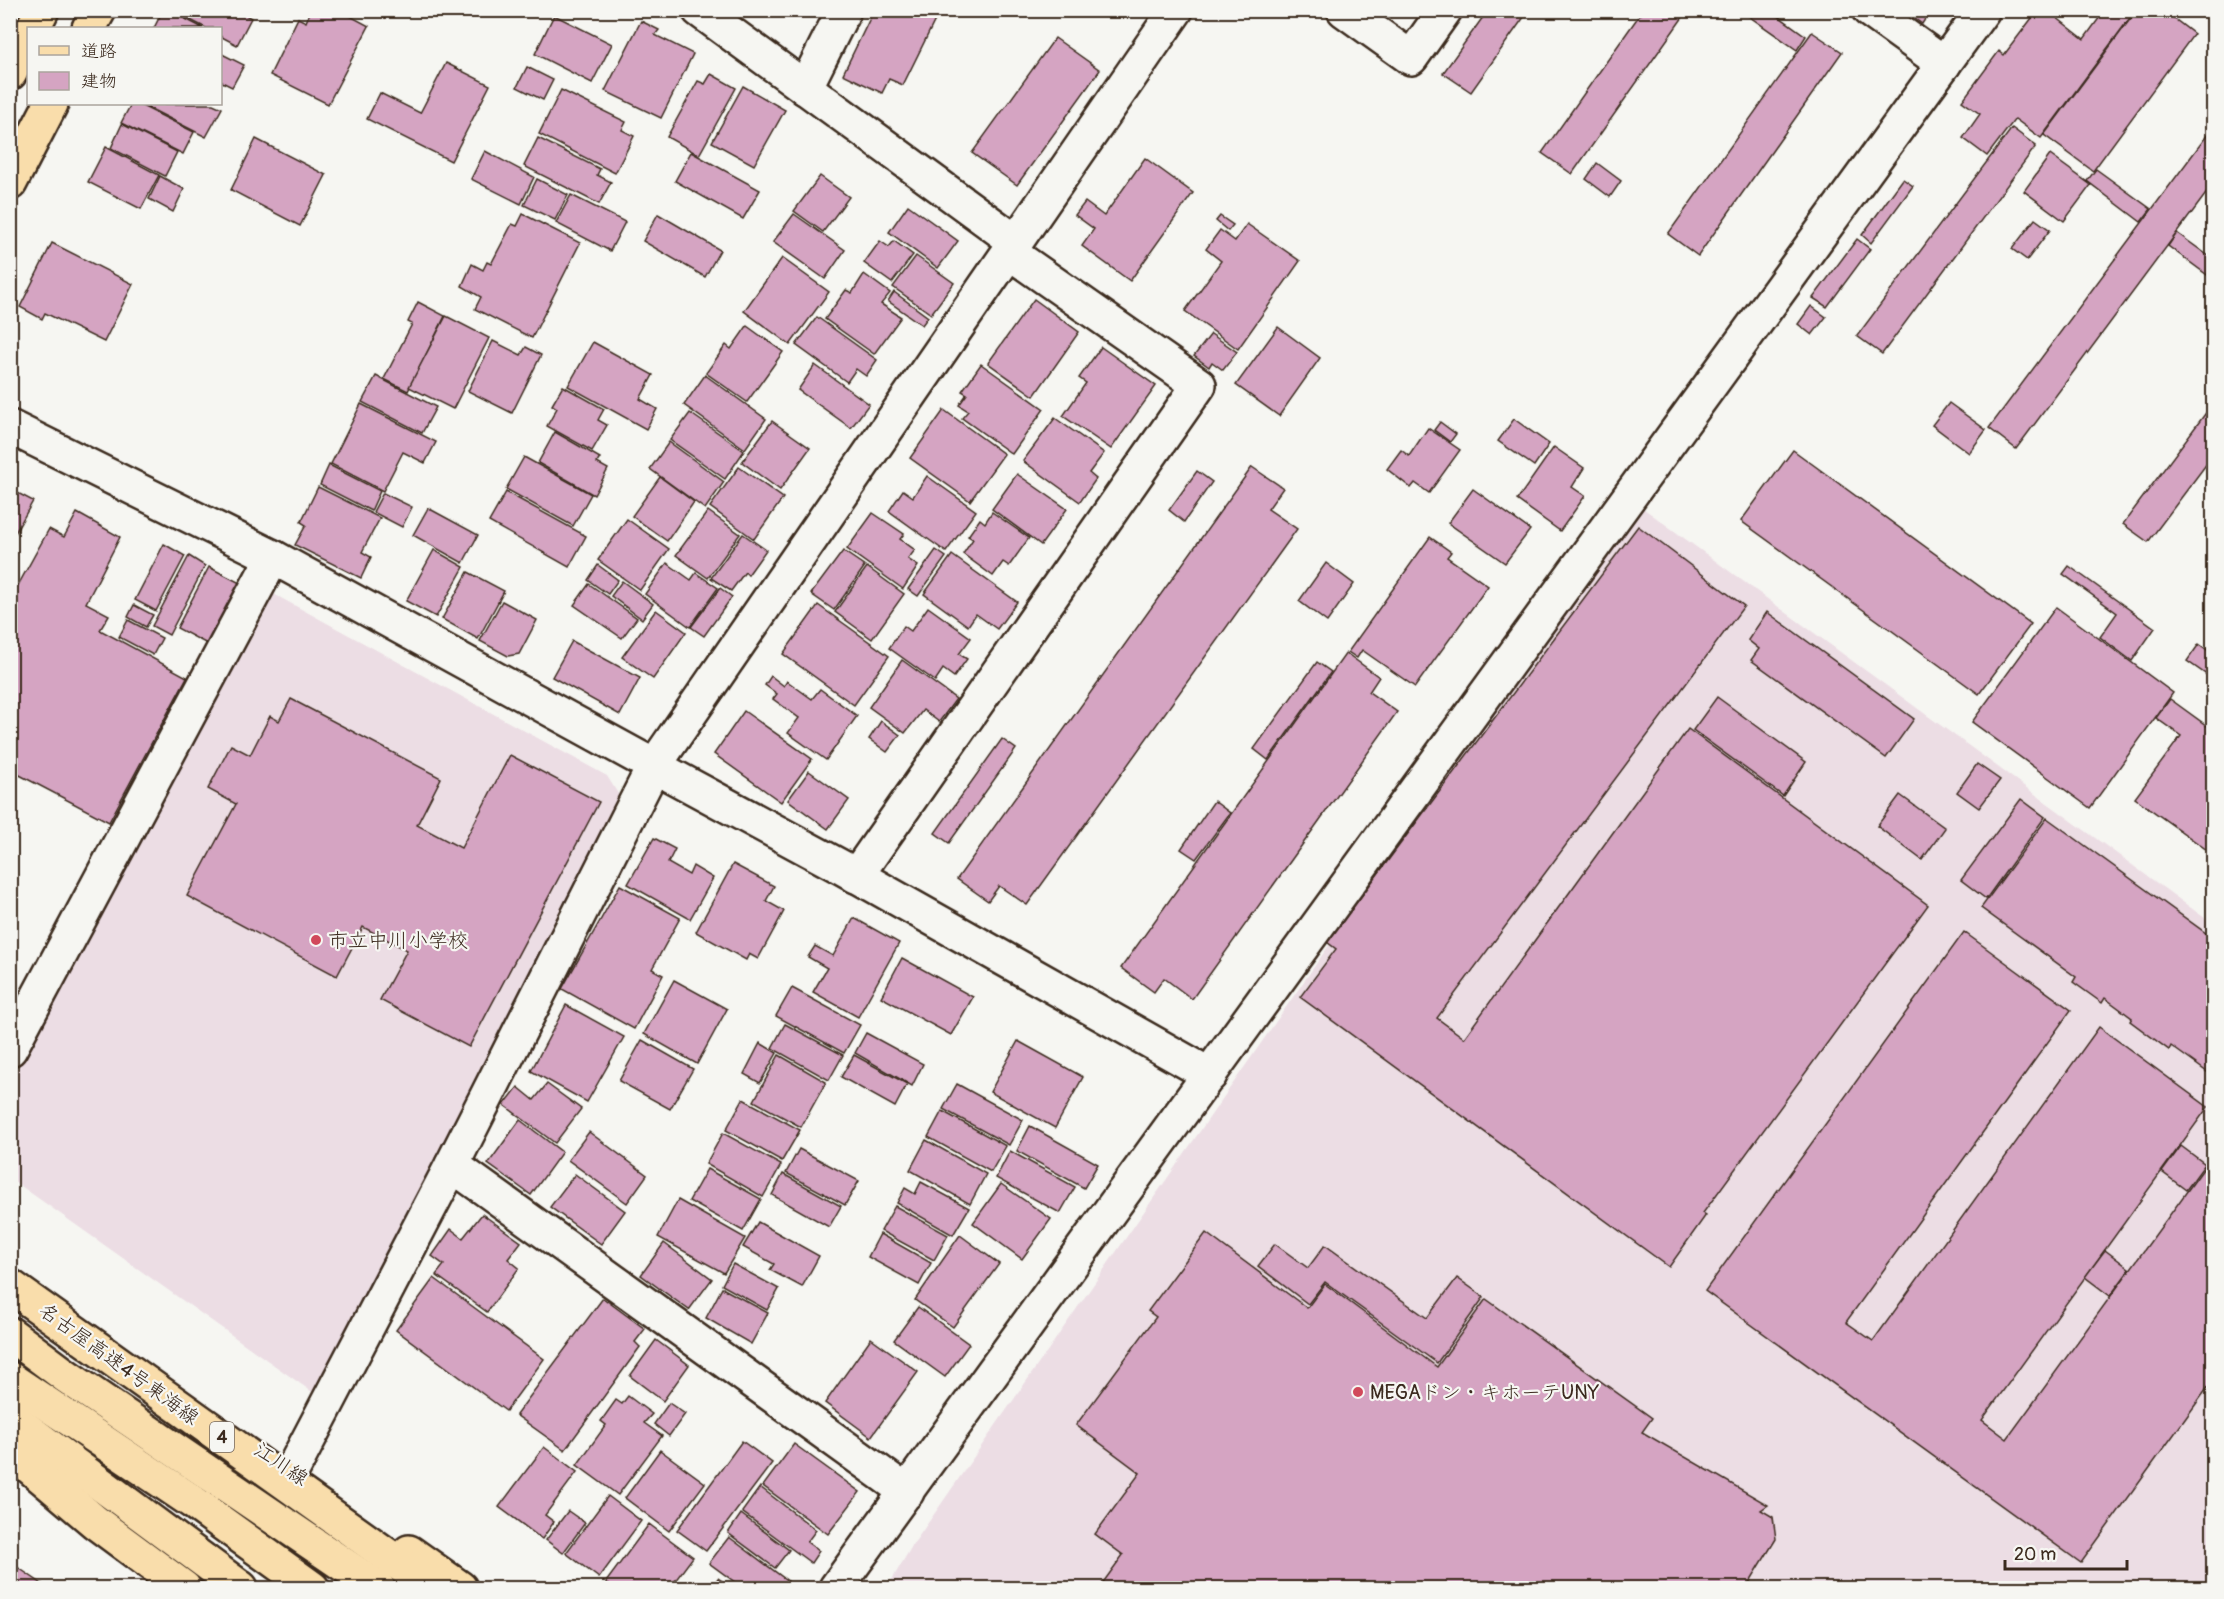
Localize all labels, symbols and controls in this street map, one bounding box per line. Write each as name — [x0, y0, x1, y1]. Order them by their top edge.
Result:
legend — [27, 27, 222, 105]
text: 道路 — [81, 40, 117, 63]
text: 建物 — [81, 70, 117, 93]
place label: 市立中川小学校 — [328, 928, 468, 953]
marker: 市立中川小学校 — [309, 933, 323, 947]
street label: 名古屋高速4号東海線 — [34, 1298, 204, 1430]
place label: MEGAドン・キホーテUNY — [1370, 1380, 1600, 1405]
marker: MEGAドン・キホーテUNY — [1351, 1385, 1365, 1399]
road number: 4 — [210, 1422, 234, 1452]
street label: 江川線 — [249, 1437, 313, 1491]
scale bar — [2005, 1533, 2126, 1571]
text: 20 m — [2014, 1543, 2056, 1566]

